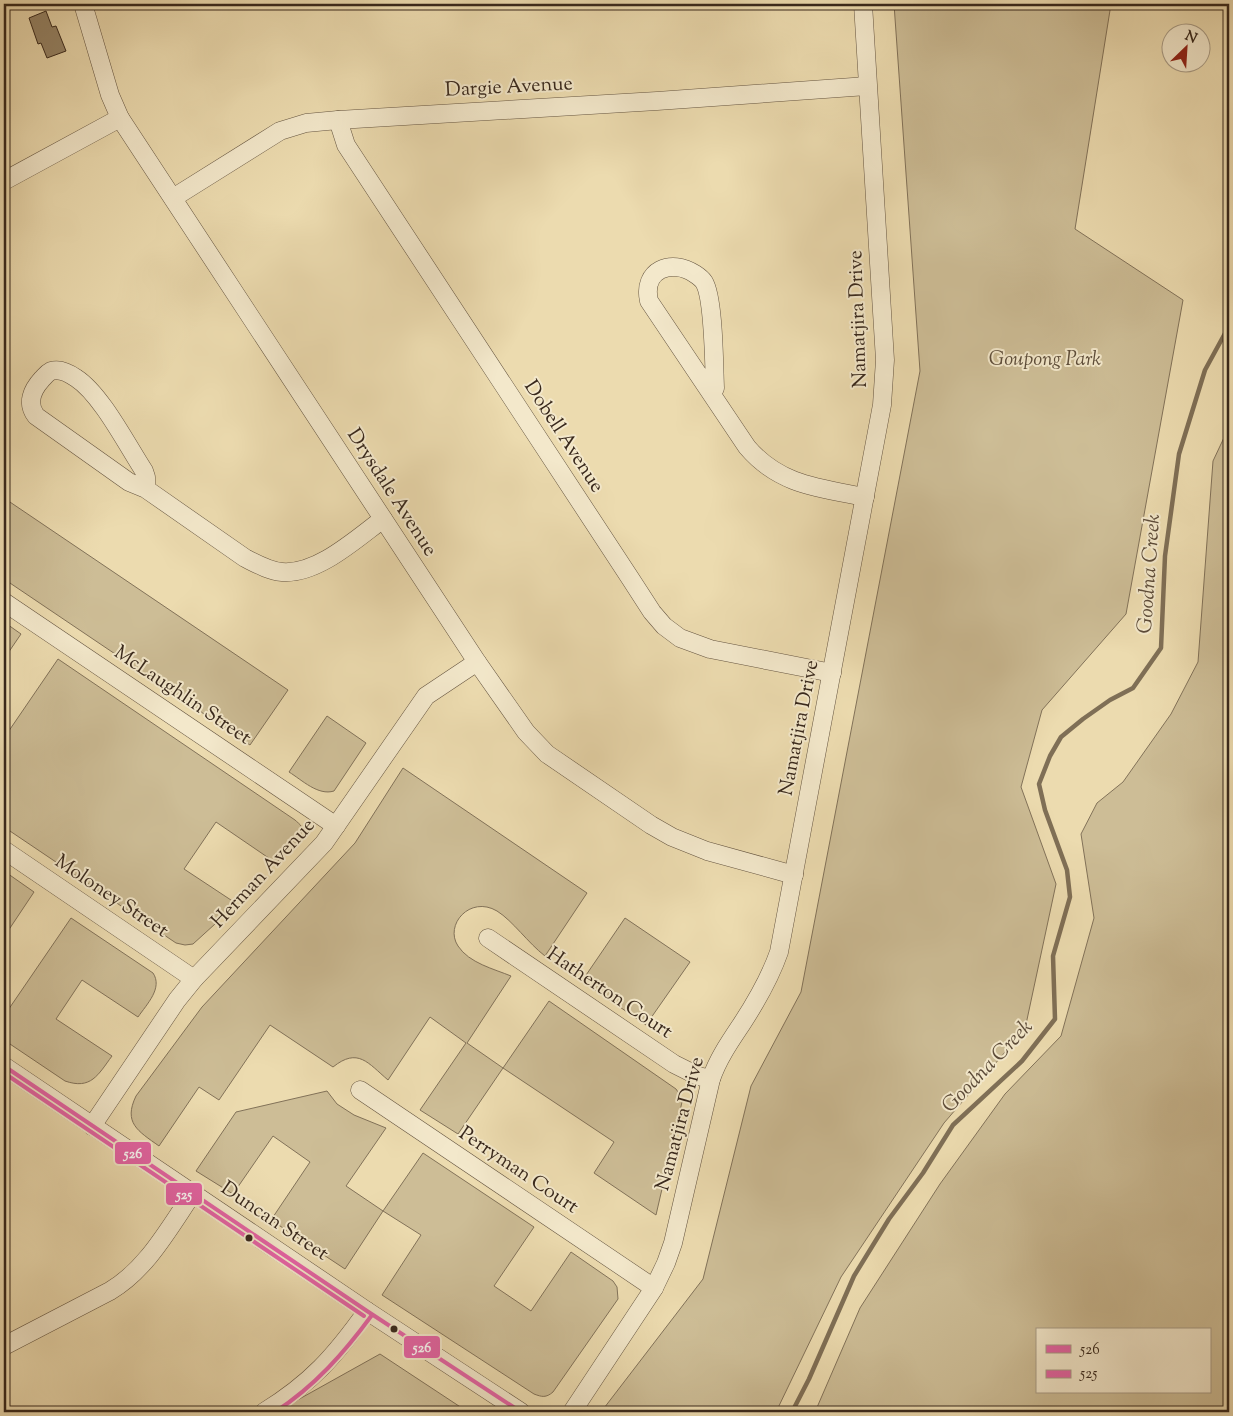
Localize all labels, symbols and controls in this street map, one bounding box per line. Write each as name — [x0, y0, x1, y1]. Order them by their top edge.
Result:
north arrow — [1160, 22, 1210, 72]
text: N — [1181, 27, 1200, 49]
street label: Dargie Avenue — [444, 70, 574, 106]
street label: Namatjira Drive — [842, 250, 876, 388]
park label: Goupong Park — [989, 346, 1101, 375]
street label: Dobell Avenue — [516, 375, 610, 499]
street label: Drysdale Avenue — [339, 423, 443, 563]
water label: Goodna Creek — [1131, 513, 1169, 635]
street label: McLaughlin Street — [108, 639, 257, 753]
street label: Namatjira Drive — [773, 658, 827, 798]
street label: Herman Avenue — [205, 812, 323, 936]
street label: Moloney Street — [48, 848, 174, 946]
street label: Hatherton Court — [540, 941, 678, 1047]
water label: Goodna Creek — [936, 1013, 1041, 1121]
street label: Namatjira Drive — [649, 1054, 713, 1194]
street label: Perryman Court — [452, 1120, 584, 1222]
line badge: 526 — [114, 1141, 152, 1165]
text: 526 — [123, 1145, 142, 1165]
street label: Duncan Street — [214, 1175, 334, 1269]
line badge: 525 — [165, 1182, 203, 1206]
text: 525 — [175, 1186, 192, 1206]
unlabelled marker — [244, 1233, 254, 1243]
unlabelled marker — [389, 1324, 399, 1334]
legend — [1036, 1328, 1210, 1394]
line badge: 526 — [403, 1335, 441, 1359]
text: 526 — [412, 1339, 431, 1359]
text: 526 — [1079, 1340, 1100, 1361]
text: 525 — [1079, 1364, 1097, 1385]

